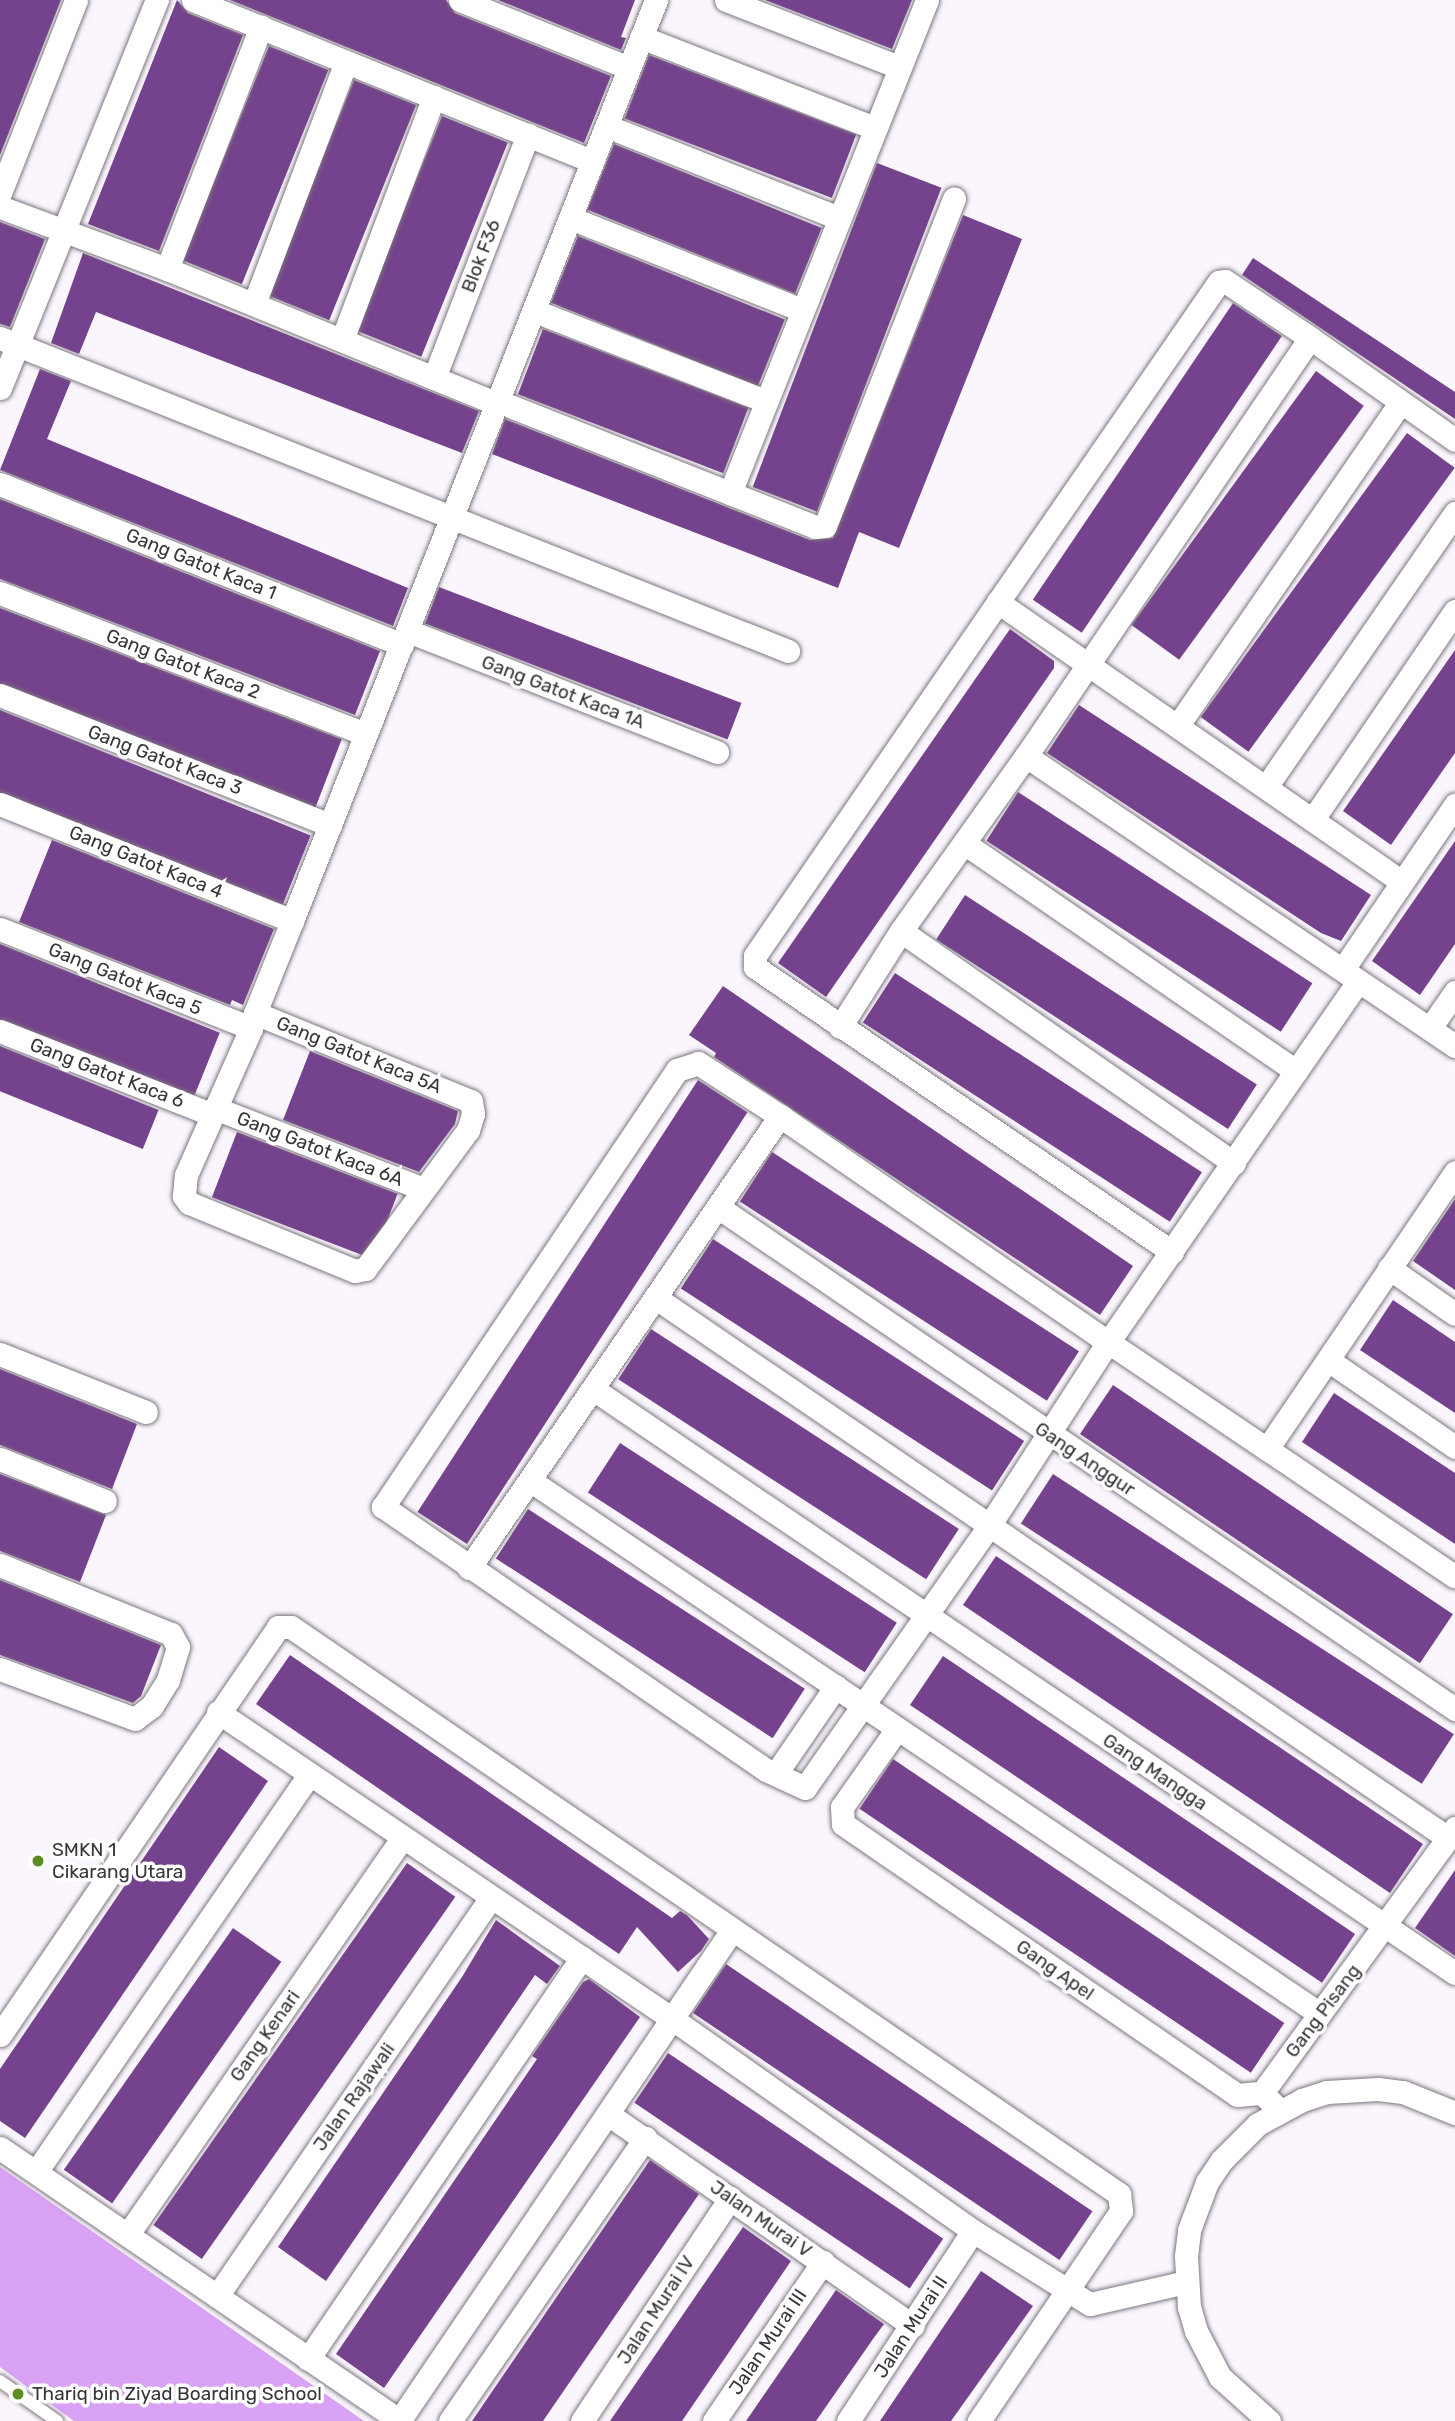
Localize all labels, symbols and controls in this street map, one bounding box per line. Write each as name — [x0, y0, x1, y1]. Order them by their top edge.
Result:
street label: Blok F36 — [457, 216, 505, 296]
street label: Gang Gatot Kaca 1 — [122, 523, 280, 605]
street label: Gang Gatot Kaca 2 — [103, 624, 263, 704]
street label: Gang Gatot Kaca 1A — [478, 650, 648, 734]
street label: Gang Gatot Kaca 3 — [85, 720, 245, 800]
street label: Gang Gatot Kaca 4 — [66, 821, 226, 903]
street label: Gang Gatot Kaca 5 — [45, 938, 205, 1020]
street label: Gang Gatot Kaca 5A — [273, 1011, 445, 1099]
street label: Gang Gatot Kaca 6 — [27, 1033, 187, 1113]
street label: Gang Gatot Kaca 6A — [234, 1107, 406, 1191]
street label: Gang Anggur — [1030, 1417, 1140, 1501]
street label: Gang Mangga — [1098, 1729, 1212, 1815]
place label: SMKN 1 Cikarang Utara — [52, 1839, 183, 1883]
marker: SMKN 1 Cikarang Utara — [30, 1853, 46, 1869]
street label: Gang Apel — [1011, 1935, 1099, 2005]
street label: Gang Pisang — [1281, 1960, 1365, 2062]
street label: Gang Kenari — [225, 1986, 305, 2086]
street label: Jalan Rajawali — [308, 2039, 400, 2155]
street label: Jalan Murai V — [706, 2175, 816, 2263]
street label: Jalan Murai IV — [612, 2252, 700, 2368]
street label: Jalan Murai II — [869, 2272, 953, 2382]
street label: Jalan Murai III — [724, 2285, 812, 2399]
place label: Thariq bin Ziyad Boarding School — [32, 2383, 322, 2405]
marker: Thariq bin Ziyad Boarding School — [10, 2386, 26, 2402]

